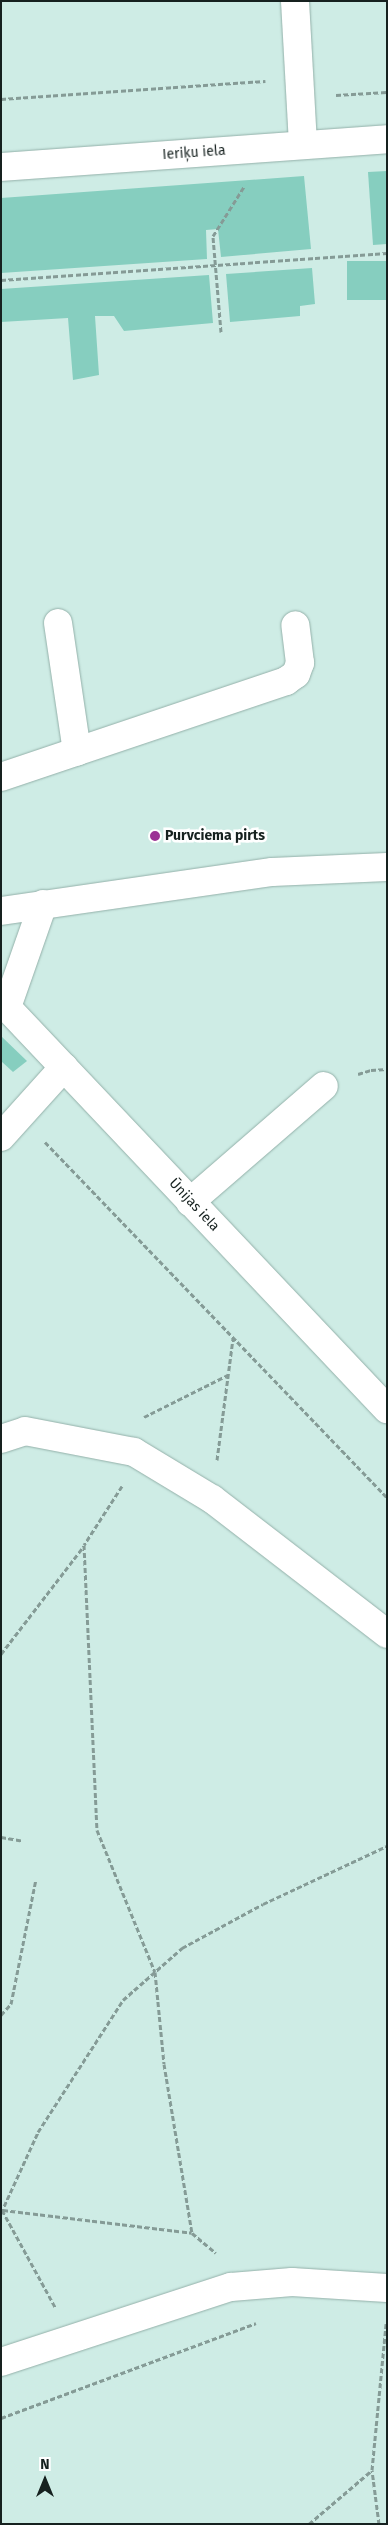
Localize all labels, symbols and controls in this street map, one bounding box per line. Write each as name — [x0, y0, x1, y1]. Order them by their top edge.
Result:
street label: Ieriķu iela — [162, 142, 226, 164]
place label: Purvciema pirts — [165, 828, 265, 844]
marker: Purvciema pirts — [149, 830, 161, 842]
street label: Ūnijas iela — [165, 1175, 223, 1235]
north arrow — [20, 2455, 70, 2505]
text: N — [40, 2456, 50, 2473]

